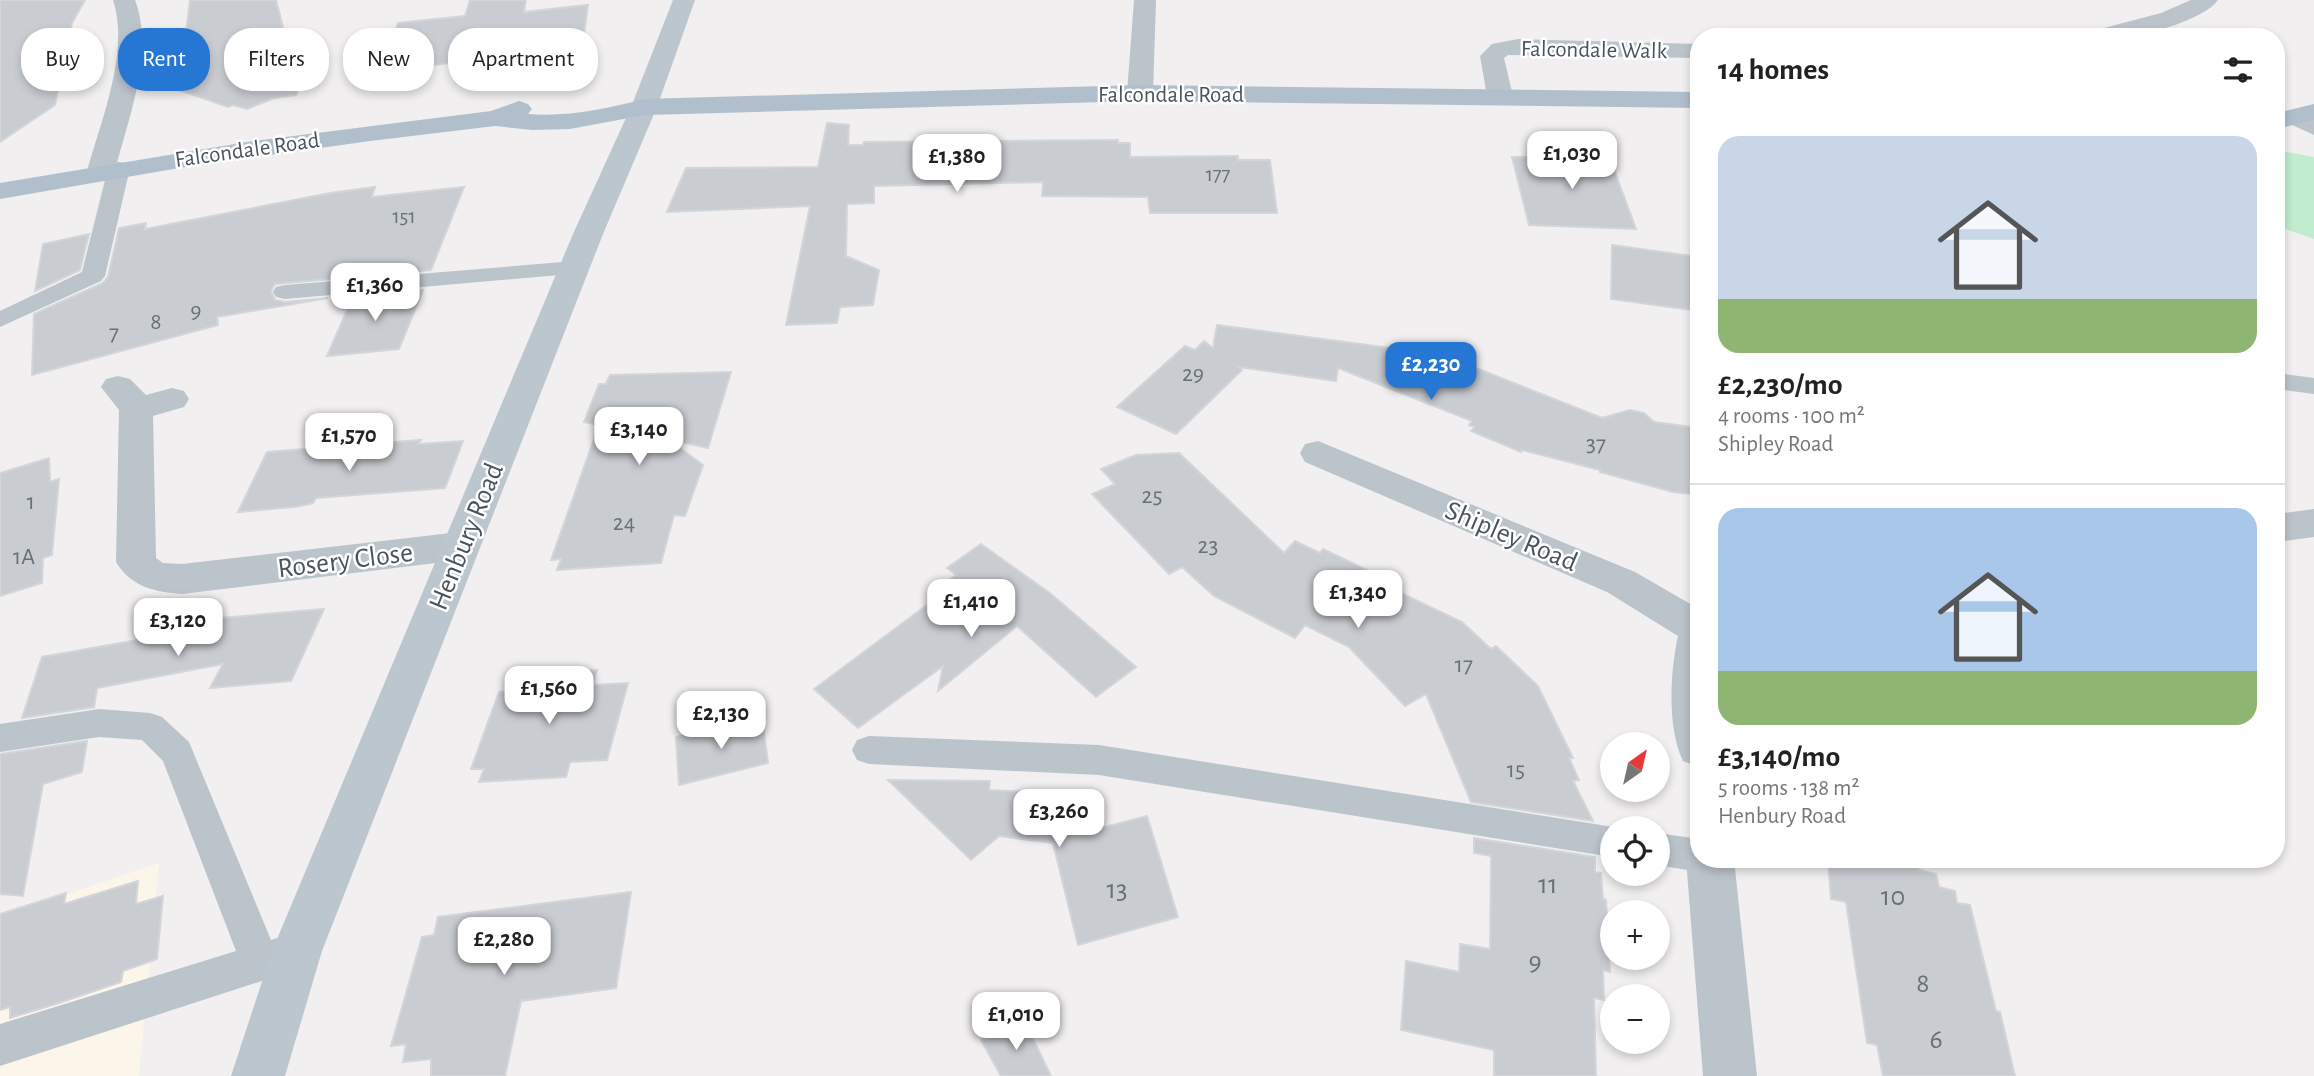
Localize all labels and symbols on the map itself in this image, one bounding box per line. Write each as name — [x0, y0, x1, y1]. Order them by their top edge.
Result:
street label: Falcondale Walk — [1521, 38, 1668, 63]
street label: Falcondale Road — [1098, 84, 1244, 107]
street label: Falcondale Road — [173, 129, 321, 172]
pin: £1,030 — [1515, 132, 1629, 191]
pin: £1,380 — [900, 134, 1014, 194]
house number: 177 — [1206, 164, 1231, 185]
house number: 151 — [392, 206, 416, 227]
pin: £1,360 — [318, 264, 432, 323]
house number: 9 — [190, 299, 202, 323]
house number: 8 — [150, 310, 162, 334]
house number: 7 — [109, 321, 119, 345]
pin: £2,230 — [1374, 342, 1488, 402]
house number: 29 — [1182, 362, 1204, 386]
pin: £3,140 — [582, 407, 696, 467]
pin: £1,570 — [292, 414, 406, 473]
house number: 37 — [1586, 432, 1606, 456]
street label: Henbury Road — [425, 459, 509, 614]
house number: 25 — [1142, 484, 1162, 508]
house number: 1 — [27, 490, 35, 514]
street label: Shipley Road — [1441, 496, 1581, 577]
house number: 24 — [613, 511, 635, 535]
house number: 23 — [1198, 534, 1218, 558]
street label: Rosery Close — [276, 539, 414, 583]
house number: 1A — [13, 545, 35, 569]
pin: £1,340 — [1301, 570, 1415, 630]
pin: £1,410 — [914, 580, 1028, 639]
pin: £3,120 — [121, 598, 235, 658]
house number: 17 — [1455, 653, 1473, 677]
pin: £1,560 — [492, 666, 606, 726]
pin: £2,130 — [664, 692, 778, 751]
north arrow — [1600, 732, 1670, 802]
house number: 15 — [1507, 758, 1525, 782]
pin: £3,260 — [1002, 790, 1116, 849]
house number: 11 — [1538, 871, 1558, 899]
house number: 13 — [1106, 876, 1128, 904]
house number: 10 — [1881, 883, 1905, 911]
pin: £2,280 — [447, 918, 561, 977]
house number: 9 — [1528, 948, 1542, 976]
house number: 8 — [1916, 970, 1930, 998]
pin: £1,010 — [959, 992, 1073, 1052]
house number: 6 — [1929, 1026, 1943, 1054]

